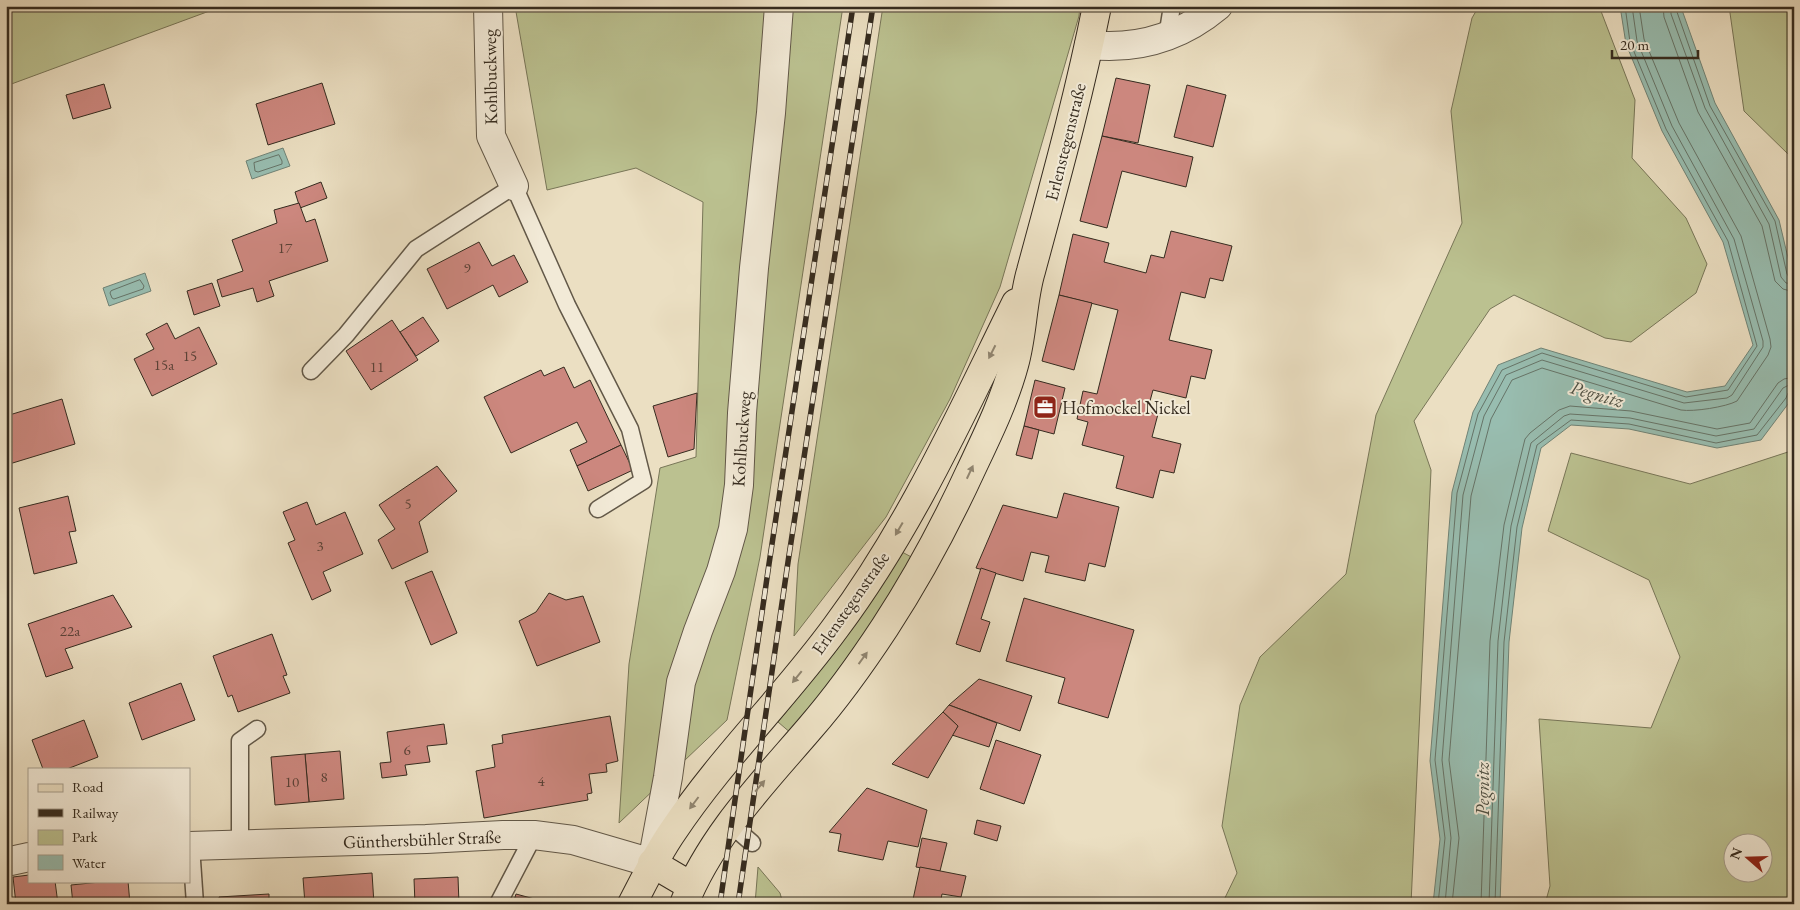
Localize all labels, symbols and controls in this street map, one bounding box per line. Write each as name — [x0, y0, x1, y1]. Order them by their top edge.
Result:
scale bar — [1612, 28, 1699, 60]
street label: Kohlbuckweg — [478, 29, 502, 125]
text: 20 m — [1620, 35, 1649, 54]
street label: Erlenstegenstraße — [1039, 81, 1091, 203]
house number: 17 — [278, 238, 293, 257]
house number: 9 — [463, 258, 471, 277]
one-way arrow — [987, 345, 996, 360]
house number: 15 — [183, 346, 197, 365]
house number: 15a — [154, 355, 174, 374]
house number: 11 — [370, 357, 384, 376]
water label: Pegnitz — [1568, 375, 1627, 414]
street label: Kohlbuckweg — [726, 390, 756, 488]
office icon: Hofmockel Nickel — [1032, 394, 1058, 420]
place label: Hofmockel Nickel — [1062, 396, 1191, 419]
one-way arrow — [966, 465, 974, 479]
house number: 5 — [404, 494, 412, 513]
one-way arrow — [895, 522, 903, 537]
house number: 3 — [316, 536, 324, 555]
street label: Erlenstegenstraße — [806, 547, 894, 659]
house number: 22a — [60, 621, 80, 640]
one-way arrow — [858, 651, 868, 665]
one-way arrow — [791, 670, 802, 683]
house number: 6 — [403, 740, 411, 759]
water label: Pegnitz — [1470, 762, 1495, 816]
house number: 8 — [320, 767, 328, 786]
legend — [28, 768, 190, 882]
house number: 4 — [537, 771, 545, 790]
house number: 10 — [285, 772, 299, 791]
text: Road — [72, 777, 104, 796]
one-way arrow — [755, 780, 766, 793]
one-way arrow — [688, 796, 699, 809]
text: Railway — [72, 803, 119, 822]
street label: Günthersbühler Straße — [343, 825, 501, 853]
text: Park — [72, 827, 99, 846]
north arrow — [1722, 832, 1772, 882]
text: N — [1725, 845, 1746, 862]
text: Water — [72, 853, 106, 872]

